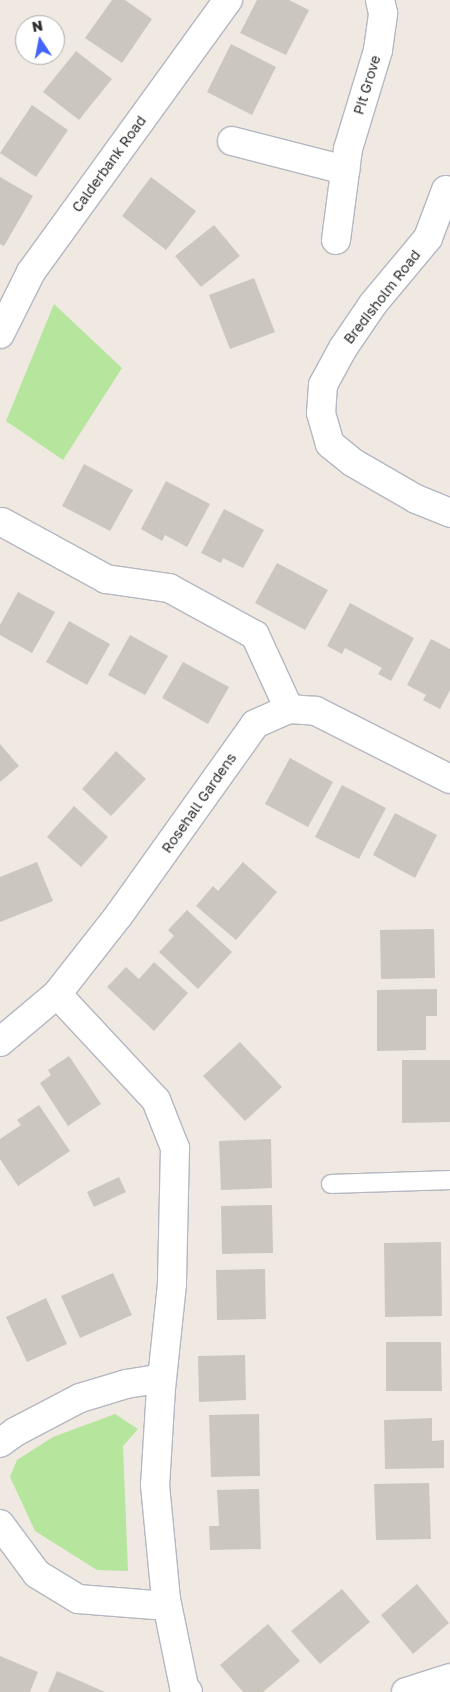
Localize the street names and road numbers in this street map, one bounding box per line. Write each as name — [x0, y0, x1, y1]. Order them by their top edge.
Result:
street label: Pit Grove — [350, 53, 384, 117]
street label: Calderbank Road — [68, 113, 150, 215]
street label: Bredisholm Road — [340, 247, 424, 347]
street label: Rosehall Gardens — [158, 750, 240, 856]

